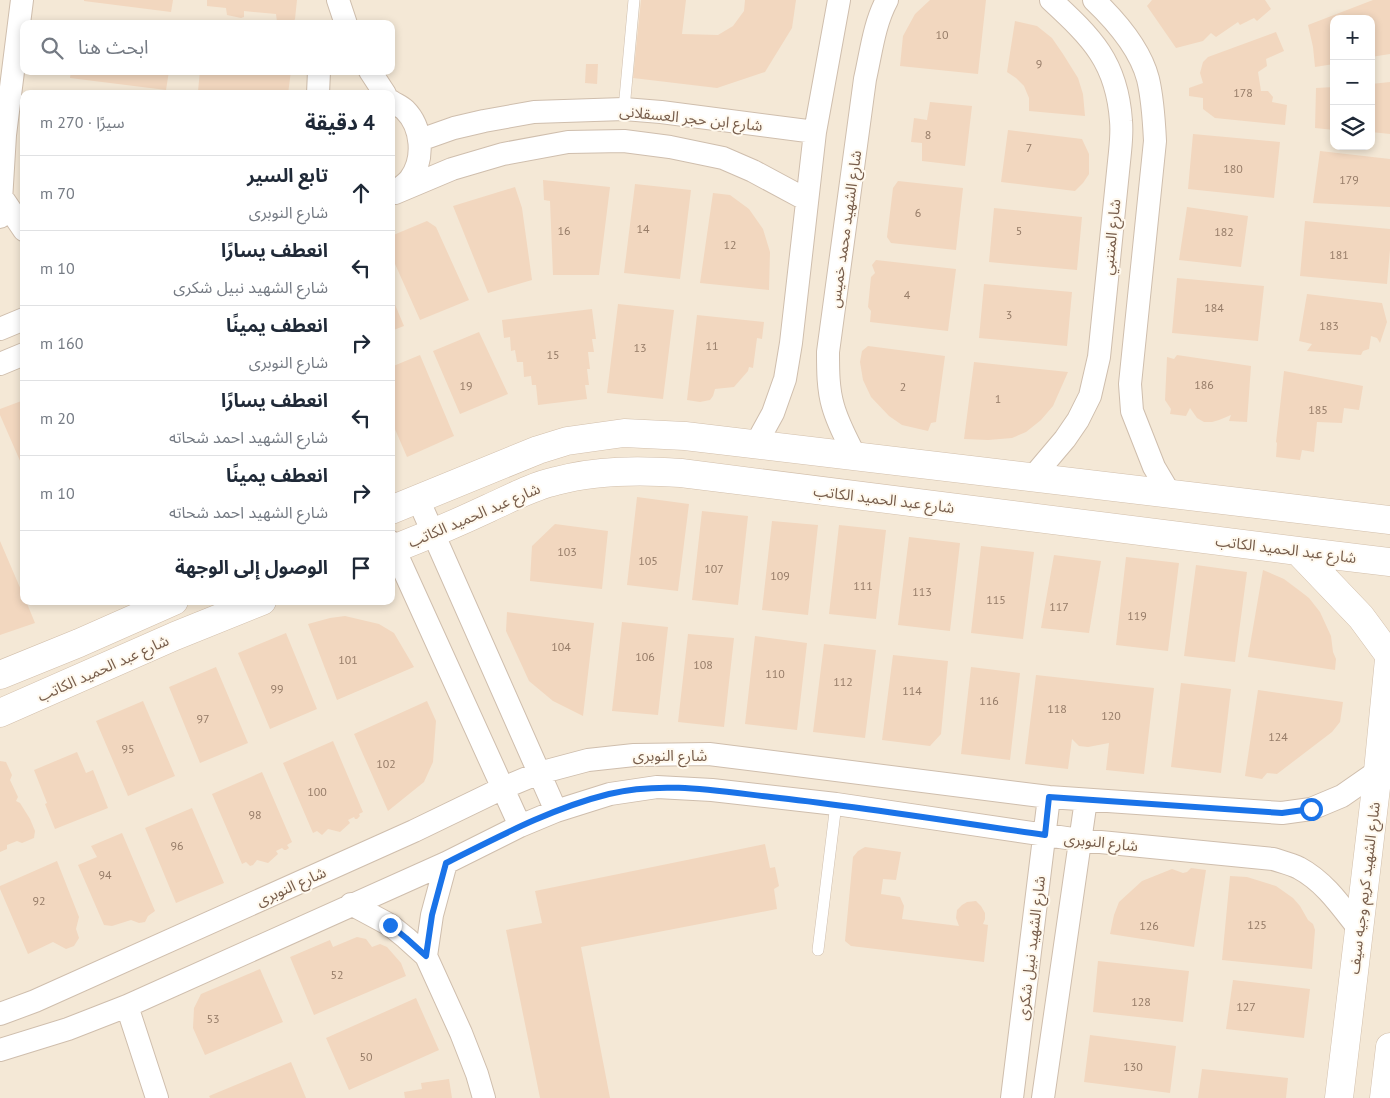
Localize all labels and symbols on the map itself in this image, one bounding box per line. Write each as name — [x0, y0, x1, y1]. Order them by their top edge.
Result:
house number: 10 — [935, 27, 949, 42]
house number: 9 — [1036, 56, 1042, 71]
house number: 178 — [1233, 85, 1253, 100]
street label: شارع ابن حجر العسقلانى — [618, 101, 764, 138]
house number: 8 — [925, 127, 931, 142]
house number: 7 — [1026, 140, 1032, 155]
street label: شارع الشهيد محمد خميس — [825, 149, 868, 309]
house number: 180 — [1223, 161, 1243, 176]
house number: 179 — [1339, 172, 1359, 187]
street label: شارع المتنبي — [1098, 198, 1127, 276]
house number: 6 — [915, 205, 921, 220]
house number: 14 — [636, 221, 650, 236]
house number: 16 — [557, 223, 571, 238]
house number: 5 — [1016, 223, 1022, 238]
house number: 182 — [1214, 224, 1234, 239]
house number: 12 — [723, 237, 737, 252]
house number: 181 — [1329, 247, 1349, 262]
house number: 4 — [904, 287, 911, 302]
house number: 184 — [1204, 300, 1224, 315]
house number: 3 — [1006, 307, 1012, 322]
house number: 183 — [1319, 318, 1339, 333]
house number: 11 — [705, 338, 719, 353]
house number: 13 — [633, 340, 647, 355]
house number: 15 — [546, 347, 560, 362]
house number: 186 — [1194, 377, 1214, 392]
house number: 19 — [459, 378, 473, 393]
house number: 2 — [900, 379, 906, 394]
house number: 1 — [995, 391, 1001, 406]
house number: 185 — [1308, 402, 1328, 417]
street label: شارع عبد الحميد الكاتب — [405, 479, 544, 554]
street label: شارع عبد الحميد الكاتب — [812, 481, 956, 520]
street label: شارع عبد الحميد الكاتب — [1214, 531, 1358, 570]
house number: 103 — [557, 544, 577, 559]
house number: 105 — [638, 553, 658, 568]
house number: 107 — [704, 561, 724, 576]
house number: 109 — [770, 568, 790, 583]
house number: 111 — [853, 578, 873, 593]
house number: 113 — [912, 584, 932, 599]
house number: 115 — [986, 592, 1006, 607]
house number: 117 — [1049, 599, 1069, 614]
house number: 119 — [1127, 608, 1147, 623]
street label: شارع عبد الحميد الكاتب — [34, 630, 173, 708]
house number: 104 — [551, 639, 571, 654]
house number: 106 — [635, 649, 655, 664]
house number: 101 — [338, 652, 358, 667]
house number: 108 — [693, 657, 713, 672]
house number: 110 — [765, 666, 785, 681]
house number: 112 — [833, 674, 853, 689]
house number: 99 — [270, 681, 284, 696]
house number: 114 — [902, 683, 922, 698]
house number: 116 — [979, 693, 999, 708]
house number: 118 — [1047, 701, 1067, 716]
house number: 120 — [1101, 708, 1121, 723]
house number: 97 — [196, 711, 210, 726]
house number: 124 — [1268, 729, 1288, 744]
house number: 95 — [121, 741, 135, 756]
street label: شارع النوبرى — [633, 746, 707, 768]
house number: 102 — [376, 756, 396, 771]
house number: 100 — [307, 784, 327, 799]
route start — [1300, 798, 1323, 821]
street label: شارع الشهيد كريم وجيه سيف — [1344, 801, 1387, 976]
house number: 98 — [248, 807, 262, 822]
street label: شارع النوبرى — [1063, 829, 1139, 858]
house number: 96 — [170, 838, 184, 853]
street label: شارع النوبرى — [253, 862, 330, 913]
house number: 94 — [98, 867, 112, 882]
street label: شارع الشهيد نبيل شكرى — [1013, 875, 1052, 1022]
house number: 92 — [32, 893, 46, 908]
route end — [379, 914, 402, 937]
house number: 125 — [1247, 917, 1267, 932]
house number: 126 — [1139, 918, 1159, 933]
house number: 52 — [330, 967, 344, 982]
house number: 128 — [1131, 994, 1151, 1009]
house number: 127 — [1236, 999, 1256, 1014]
house number: 53 — [206, 1011, 220, 1026]
house number: 50 — [359, 1049, 373, 1064]
house number: 130 — [1123, 1059, 1143, 1074]

